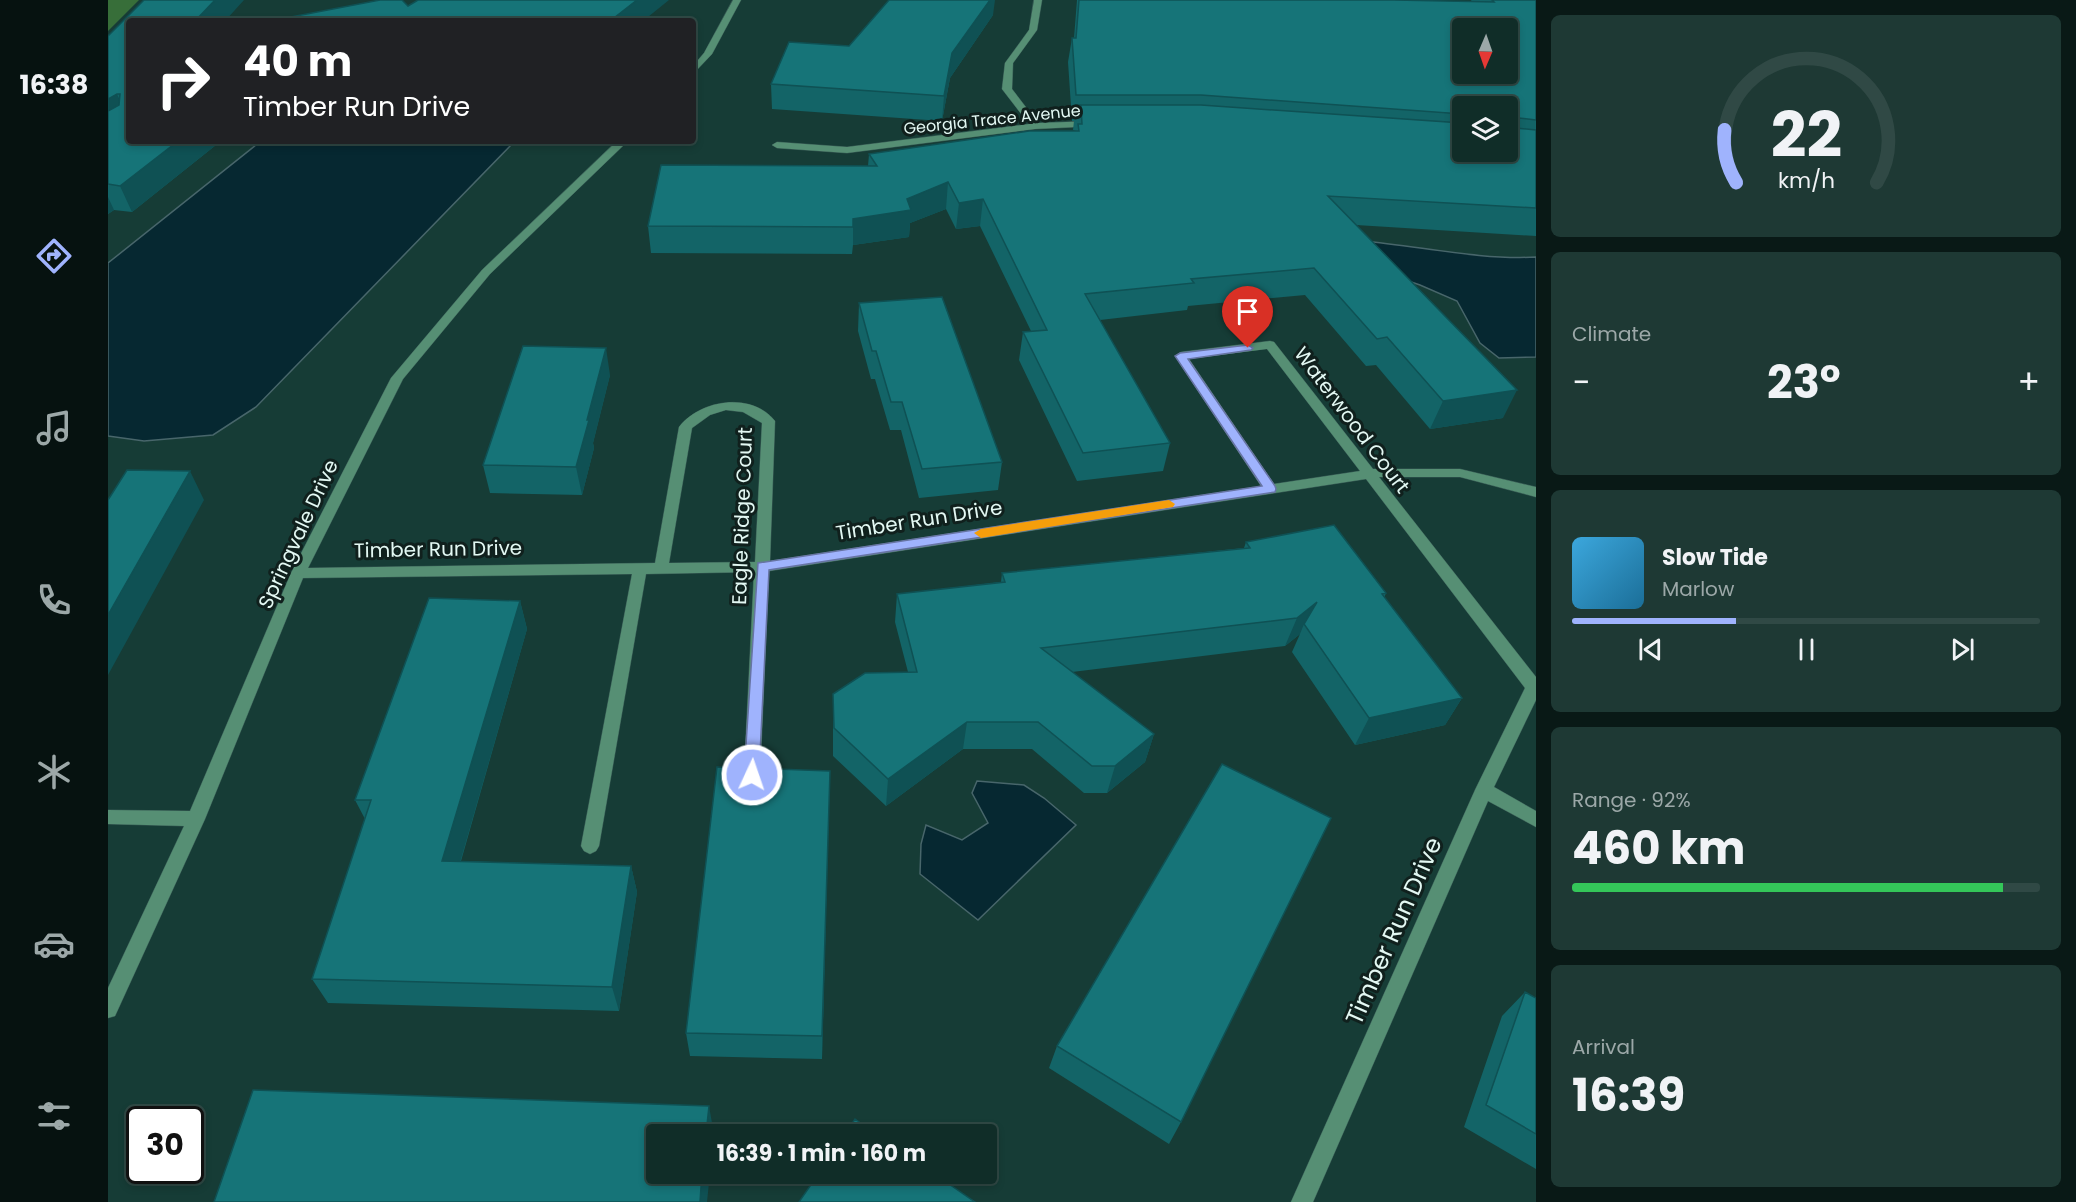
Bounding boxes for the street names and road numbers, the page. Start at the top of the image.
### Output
street label: Georgia Trace Avenue [902,99,1082,140]
street label: Waterwood Court [1288,341,1416,499]
street label: Eagle Ridge Court [725,427,759,605]
street label: Springvale Drive [251,455,345,613]
street label: Timber Run Drive [834,493,1004,547]
street label: Timber Run Drive [354,534,522,564]
street label: Timber Run Drive [1337,832,1450,1030]

